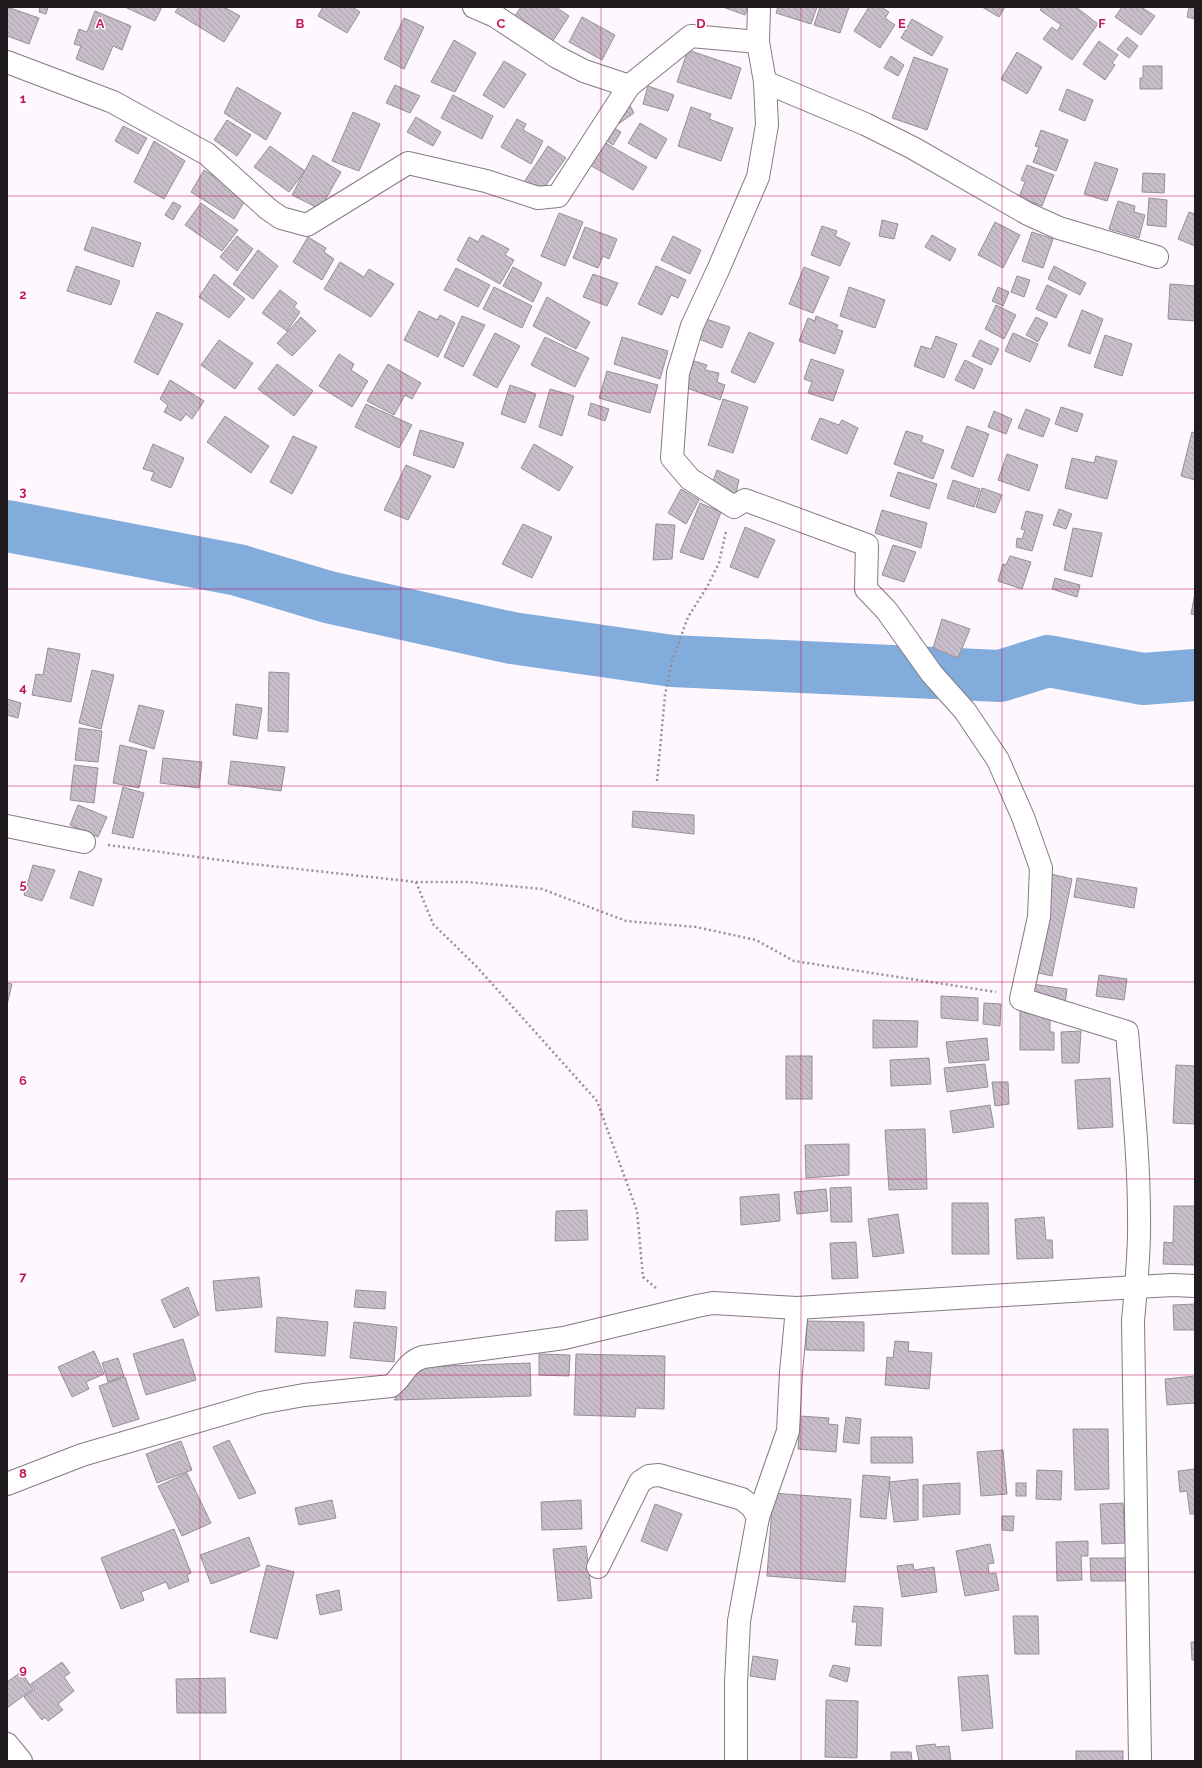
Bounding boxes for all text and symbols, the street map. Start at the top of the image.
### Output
text: A [96,16,105,31]
text: B [296,16,305,31]
text: C [497,16,506,31]
text: D [696,16,706,31]
text: E [898,16,906,31]
text: F [1098,16,1106,31]
text: 1 [20,91,27,106]
text: 2 [19,287,27,302]
text: 3 [19,484,27,499]
text: 4 [19,680,27,695]
text: 5 [19,877,27,892]
text: 6 [19,1073,27,1088]
text: 7 [19,1269,27,1284]
text: 8 [19,1466,27,1481]
text: 9 [19,1662,27,1677]

